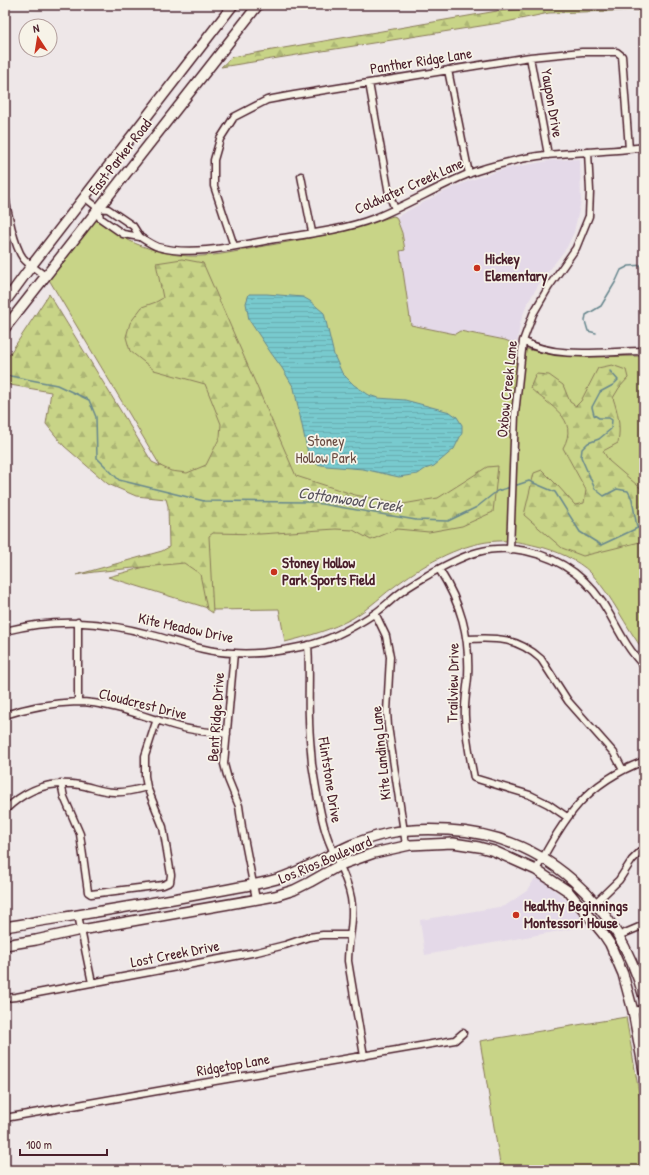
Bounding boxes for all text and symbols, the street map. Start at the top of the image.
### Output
north arrow [18,18,58,58]
text: N [32,21,40,36]
street label: Panther Ridge Lane [368,42,473,79]
street label: Yaupon Drive [536,67,569,139]
street label: East Parker Road [83,114,156,199]
street label: Coldwater Creek Lane [351,152,467,219]
place label: Hickey Elementary [485,248,548,287]
marker: Hickey Elementary [472,263,482,273]
street label: Oxbow Creek Lane [491,339,522,439]
park label: Stoney Hollow Park [295,430,357,468]
water label: Cottonwood Creek [297,481,405,517]
place label: Stoney Hollow Park Sports Field [282,552,375,591]
marker: Stoney Hollow Park Sports Field [269,567,279,577]
street label: Kite Meadow Drive [136,607,236,648]
street label: Trailview Drive [441,643,464,723]
street label: Bent Ridge Drive [202,672,229,762]
street label: Cloudcrest Drive [97,682,189,725]
street label: Kite Landing Lane [365,705,396,801]
street label: Flintstone Drive [313,735,348,824]
street label: Los Rios Boulevard [275,830,375,889]
place label: Healthy Beginnings Montessori House [524,895,628,933]
marker: Healthy Beginnings Montessori House [511,910,521,920]
street label: Lost Creek Drive [129,935,221,972]
street label: Ridgetop Lane [195,1048,271,1081]
scale bar [20,1131,107,1157]
text: 100 m [26,1136,52,1153]

